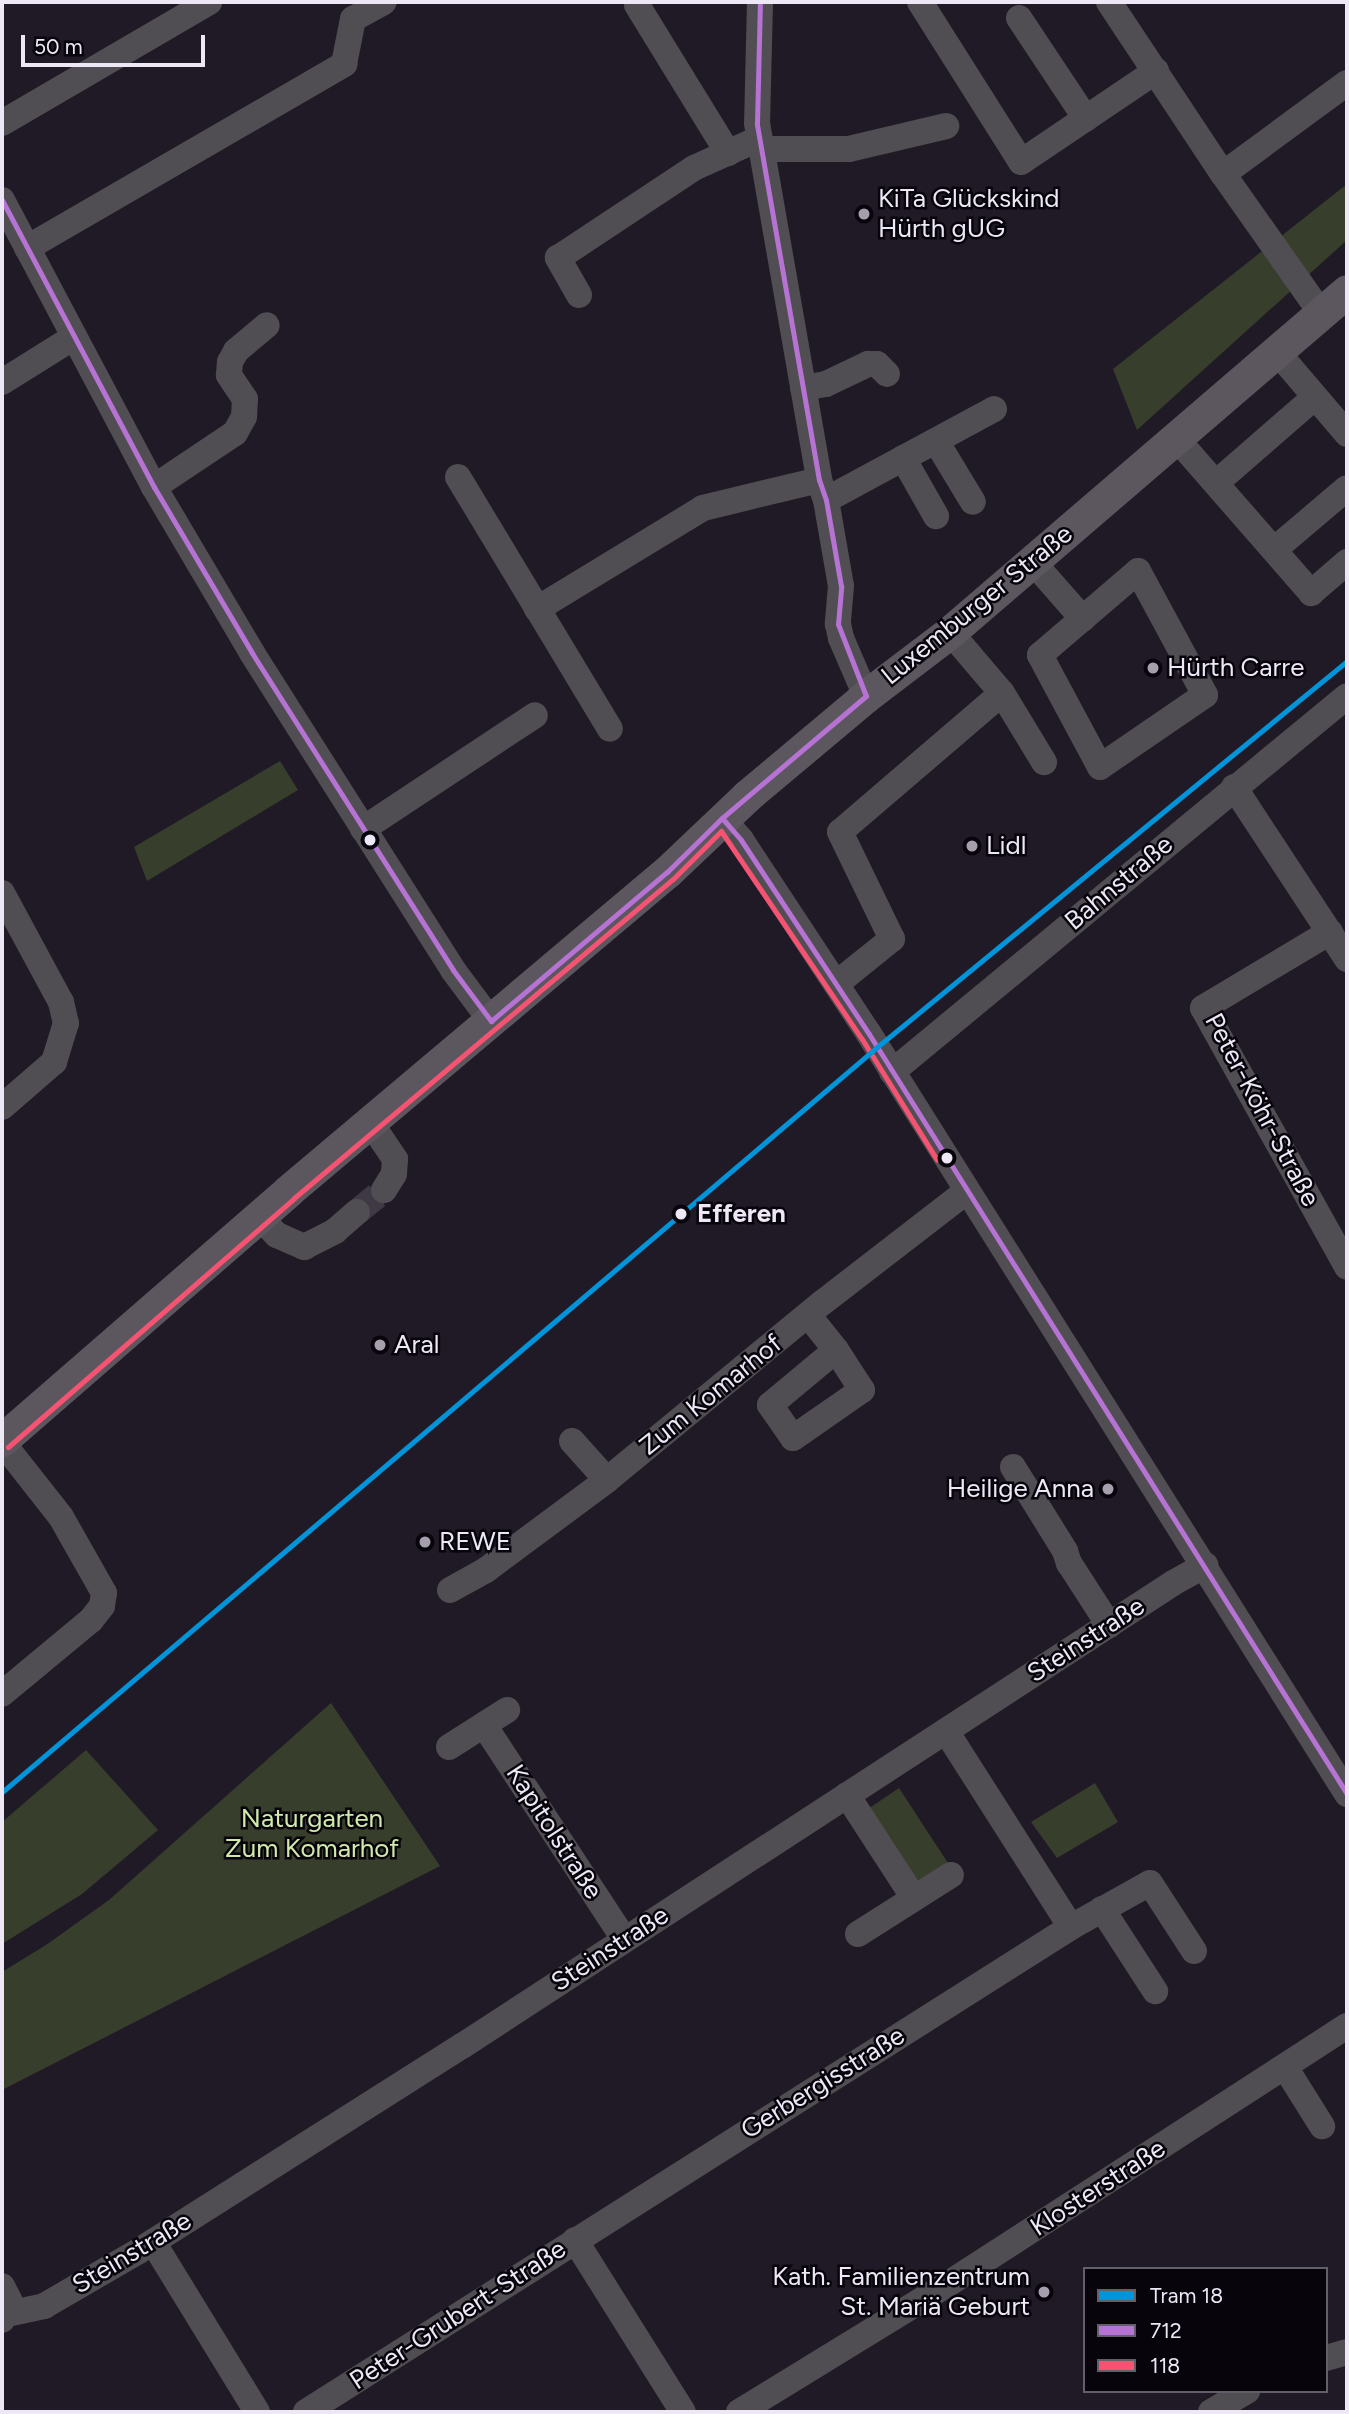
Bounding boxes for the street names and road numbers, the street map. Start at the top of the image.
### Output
street label: Luxemburger Straße [875,518,1079,692]
street label: Bahnstraße [1059,829,1179,937]
street label: Peter-Köhr-Straße [1198,1008,1326,1212]
street label: Zum Komarhof [634,1328,788,1462]
street label: Steinstraße [1022,1591,1150,1689]
street label: Kapitolstraße [499,1759,609,1905]
street label: Steinstraße [546,1900,674,1998]
street label: Gerbergisstraße [735,2020,911,2146]
street label: Klosterstraße [1025,2133,1171,2243]
street label: Steinstraße [67,2205,197,2301]
street label: Peter-Grubert-Straße [344,2234,572,2396]

